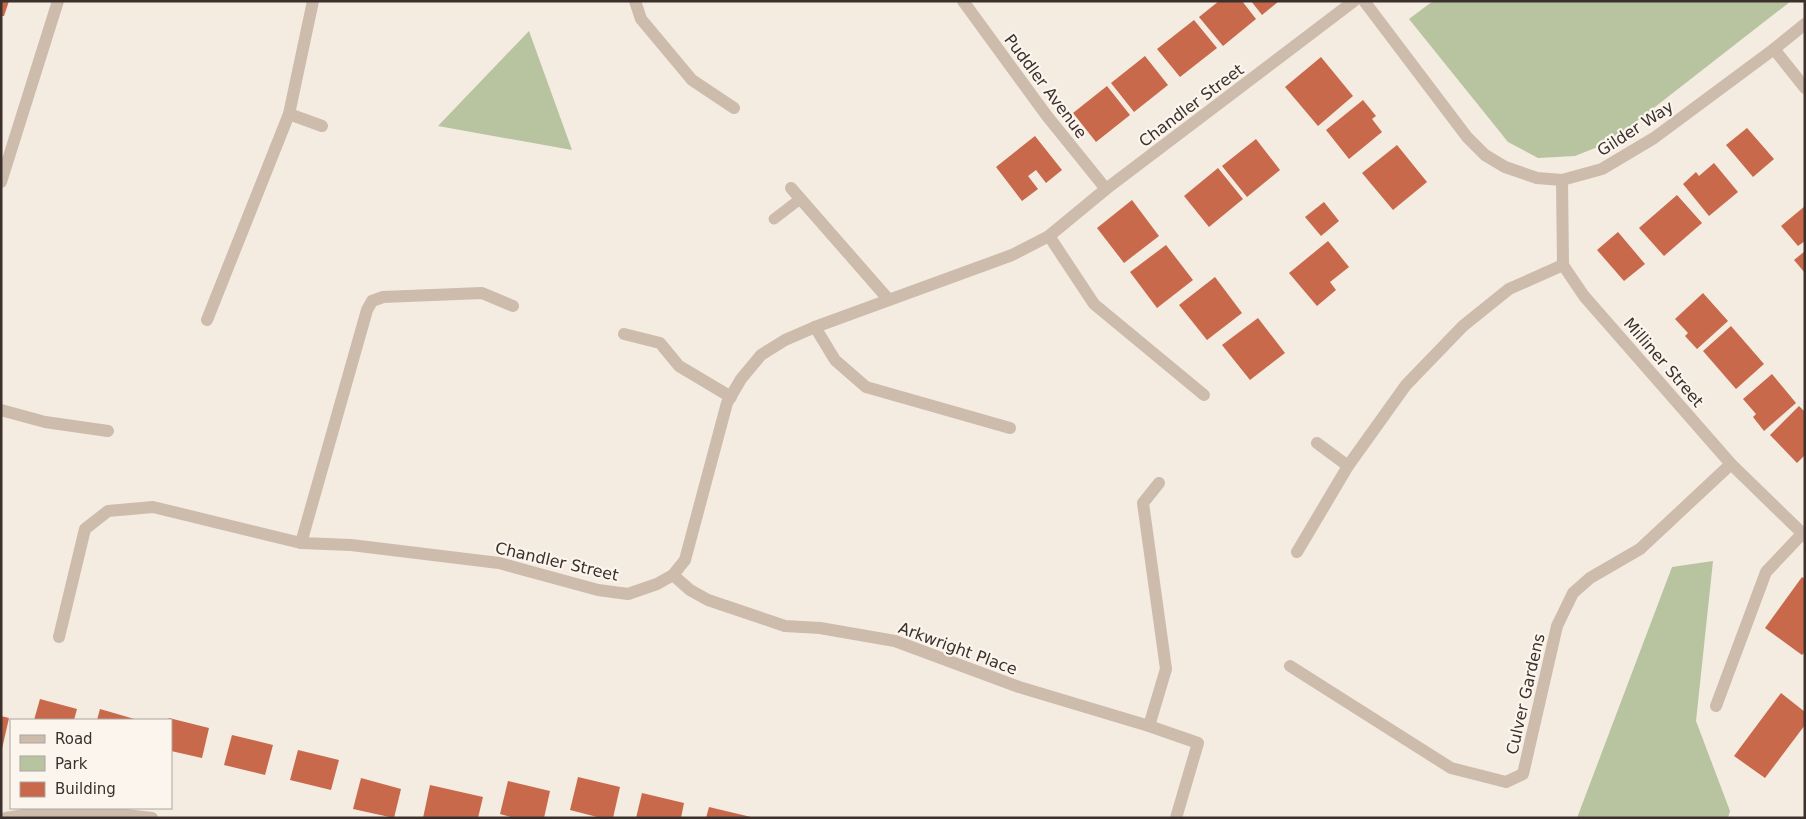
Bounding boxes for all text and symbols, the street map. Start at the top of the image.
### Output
street label: Puddler Avenue [1000,31,1091,142]
street label: Chandler Street [1135,60,1247,151]
street label: Gilder Way [1594,97,1677,160]
street label: Milliner Street [1620,314,1707,411]
street label: Chandler Street [493,538,620,585]
street label: Arkwright Place [896,618,1020,679]
street label: Culver Gardens [1502,632,1549,757]
legend [10,719,172,809]
text: Road [55,730,93,748]
text: Park [55,755,88,773]
text: Building [55,780,116,798]

